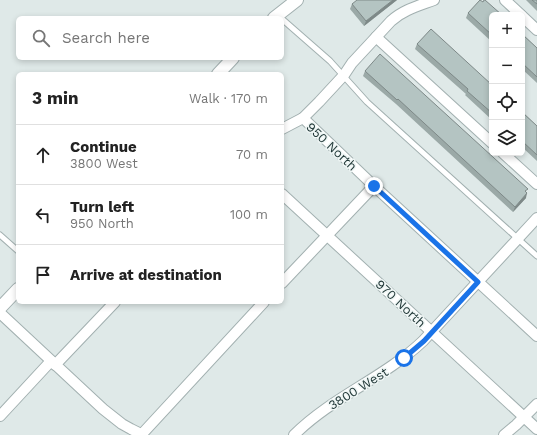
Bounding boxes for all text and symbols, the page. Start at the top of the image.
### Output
map controls [489,12,525,156]
button: + [489,12,525,48]
search box [16,16,284,60]
icon: search [30,27,52,49]
text: Search here [62,29,150,47]
button: − [489,48,525,84]
button: locate [489,84,525,120]
text: 3 min [32,88,78,108]
text: Walk · 170 m [189,91,268,106]
street label: 950 North [303,119,360,174]
button: layers [489,120,525,156]
text: Continue [70,138,137,156]
icon: ahead [32,144,54,166]
text: 70 m [236,147,268,162]
text: 3800 West [70,156,138,171]
route end [365,177,383,195]
text: Turn left [70,198,134,216]
icon: left [32,204,54,226]
text: 100 m [230,207,268,222]
text: 950 North [70,216,134,231]
icon: arrive [32,264,54,286]
text: Arrive at destination [70,266,222,284]
street label: 970 North [373,276,429,330]
route start [395,349,413,367]
street label: 3800 West [326,364,391,413]

